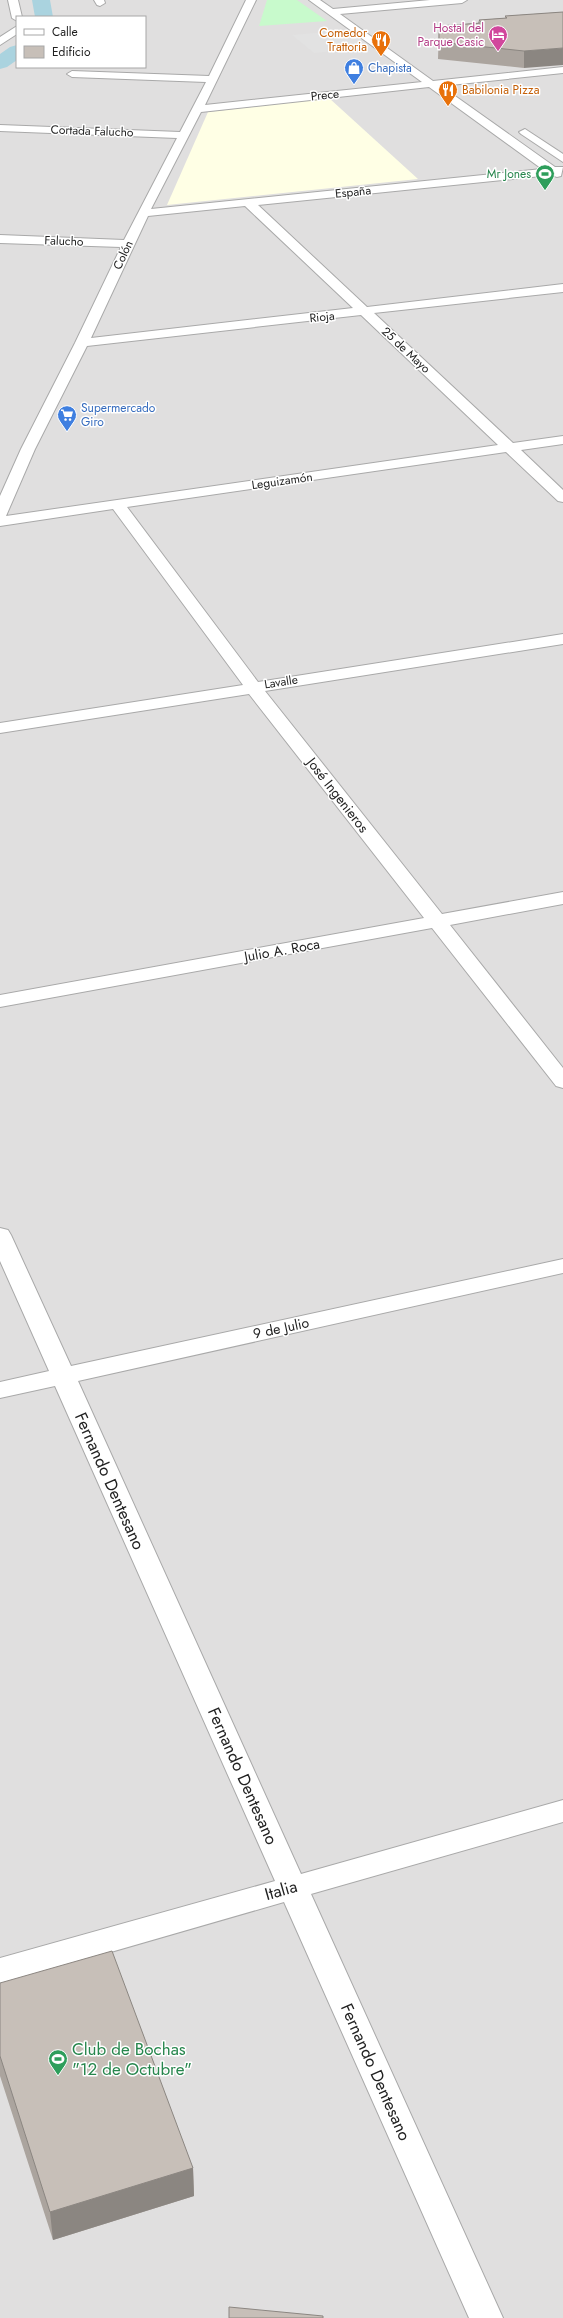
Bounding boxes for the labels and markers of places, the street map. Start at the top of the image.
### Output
place label: Hostal del Parque Casic [417,19,484,51]
place label: Comedor Trattoria [319,24,368,56]
hotel icon: Hostal del Parque Casic [487,24,509,52]
restaurant icon: Comedor Trattoria [370,29,392,57]
shop icon: Chapista [343,57,365,85]
place label: Chapista [368,59,412,77]
restaurant icon: Babilonia Pizza [437,79,459,107]
place label: Babilonia Pizza [462,81,540,99]
sports icon: Mr Jones [534,163,556,191]
place label: Mr Jones [487,165,531,183]
place label: Supermercado Giro [81,399,156,431]
supermarket icon: Supermercado Giro [56,404,78,432]
place label: Club de Bochas "12 de Octubre" [72,2037,192,2081]
sports icon: Club de Bochas "12 de Octubre" [47,2048,69,2076]

